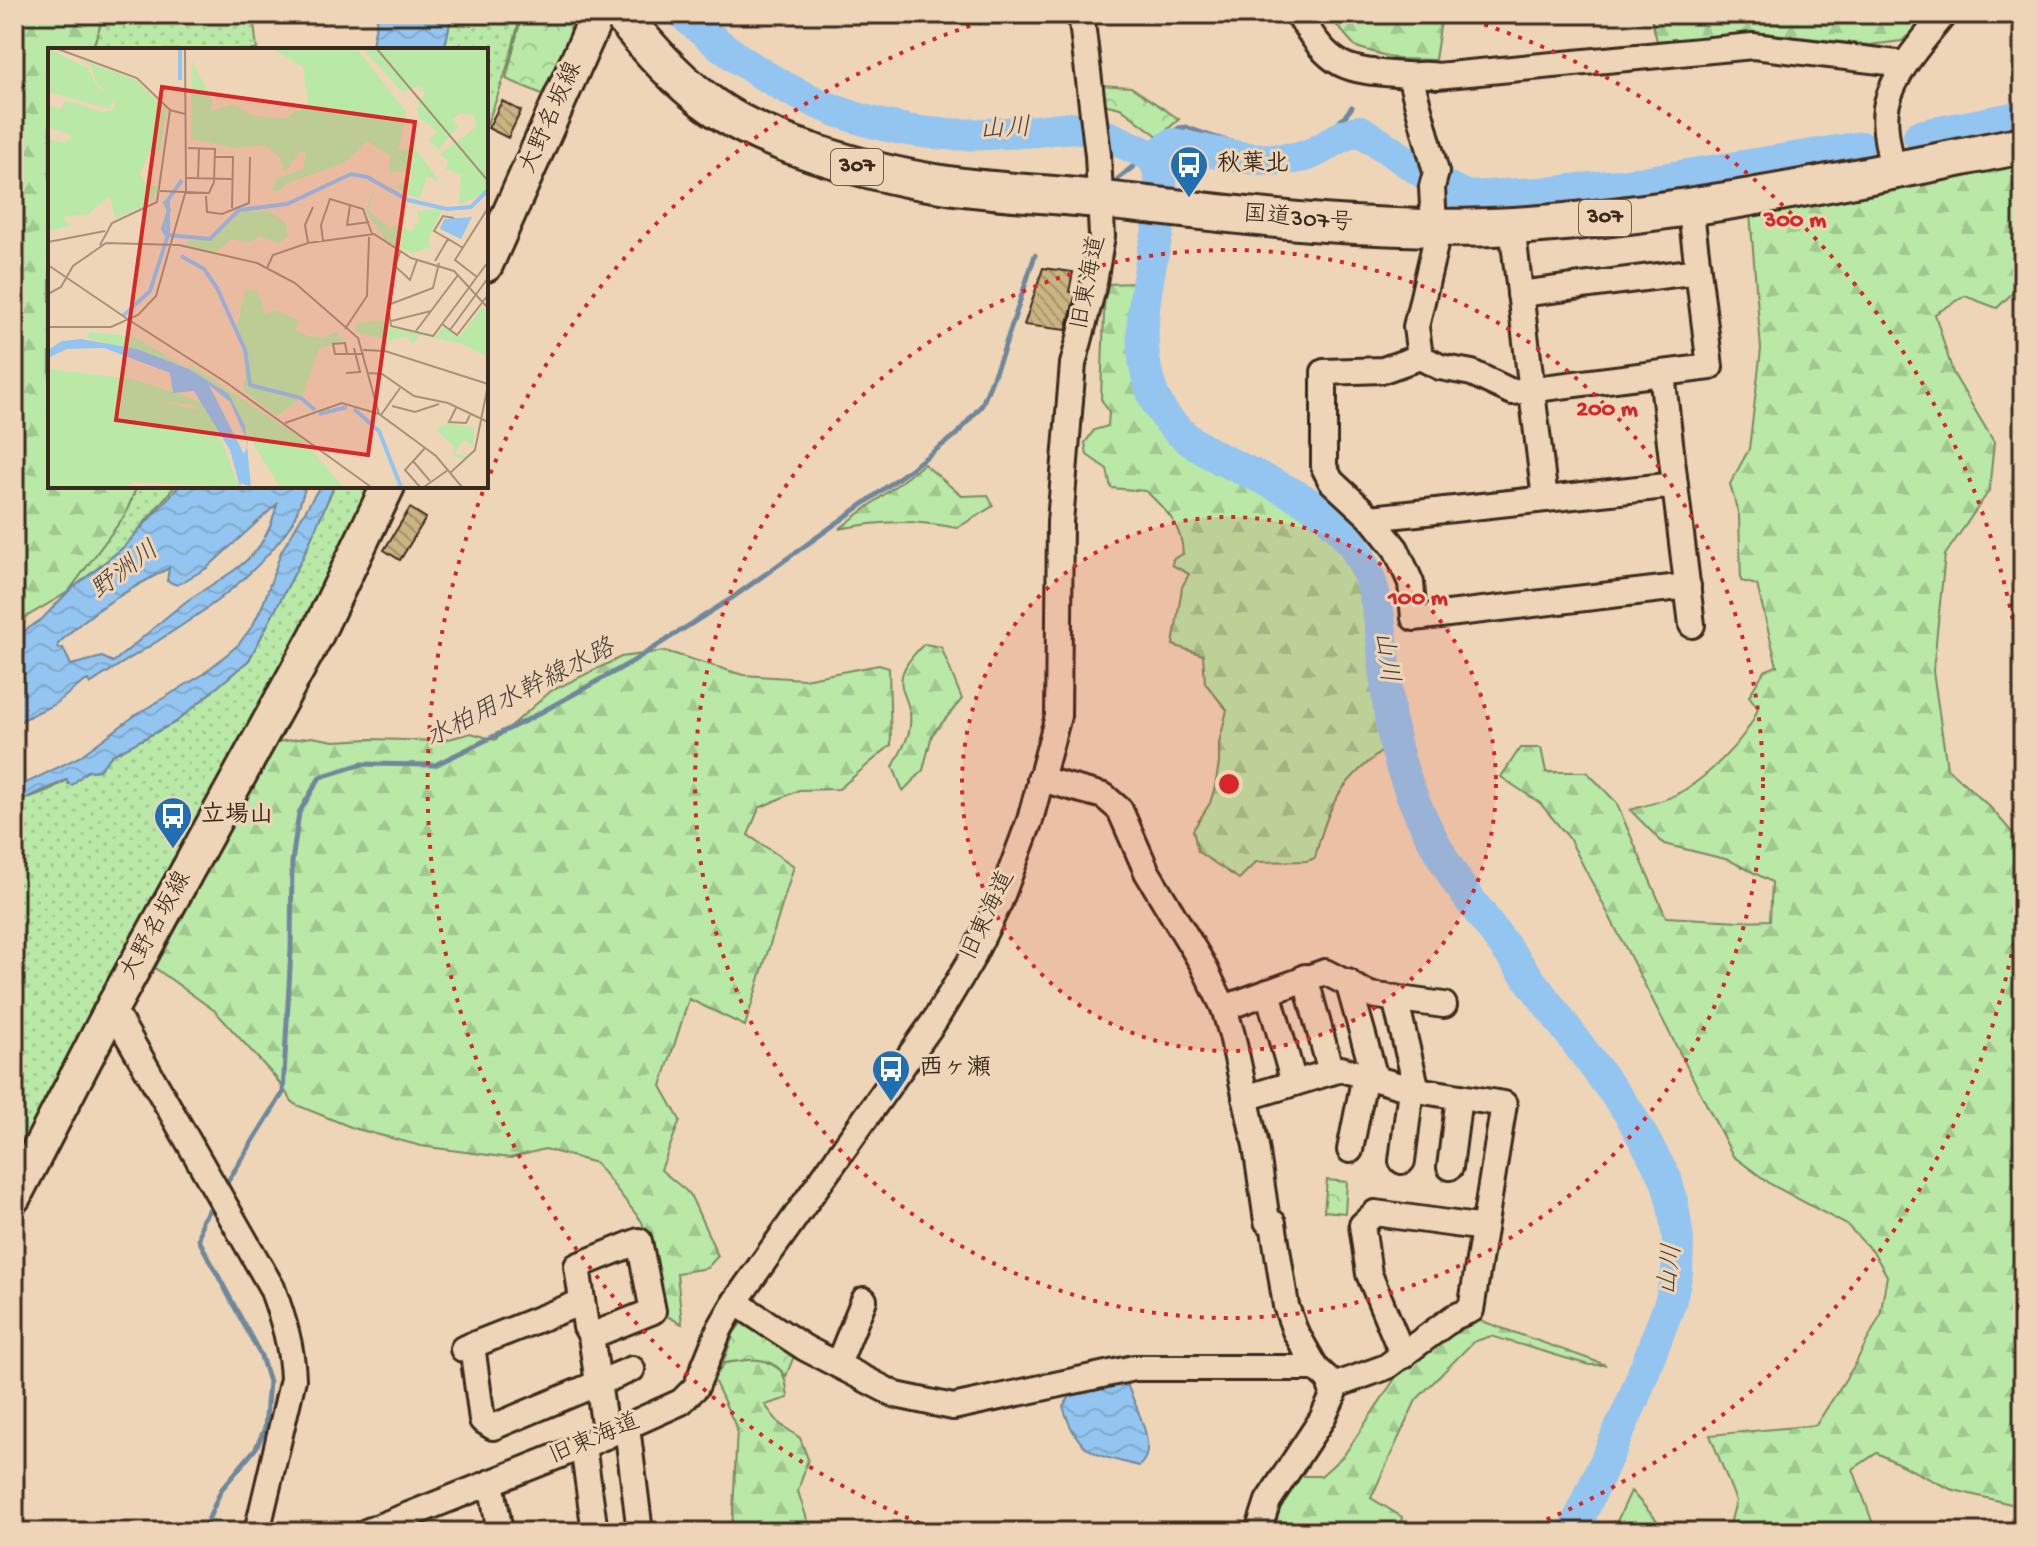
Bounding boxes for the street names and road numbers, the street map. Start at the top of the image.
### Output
street label: 大野名坂線 [513,57,590,179]
road number: 307 [831,149,883,185]
street label: 国道307号 [1242,200,1354,239]
road number: 307 [1579,200,1631,236]
street label: 旧東海道 [1066,233,1113,333]
street label: 大野名坂線 [114,866,199,986]
street label: 旧東海道 [955,866,1022,966]
street label: 旧東海道 [545,1407,645,1472]

